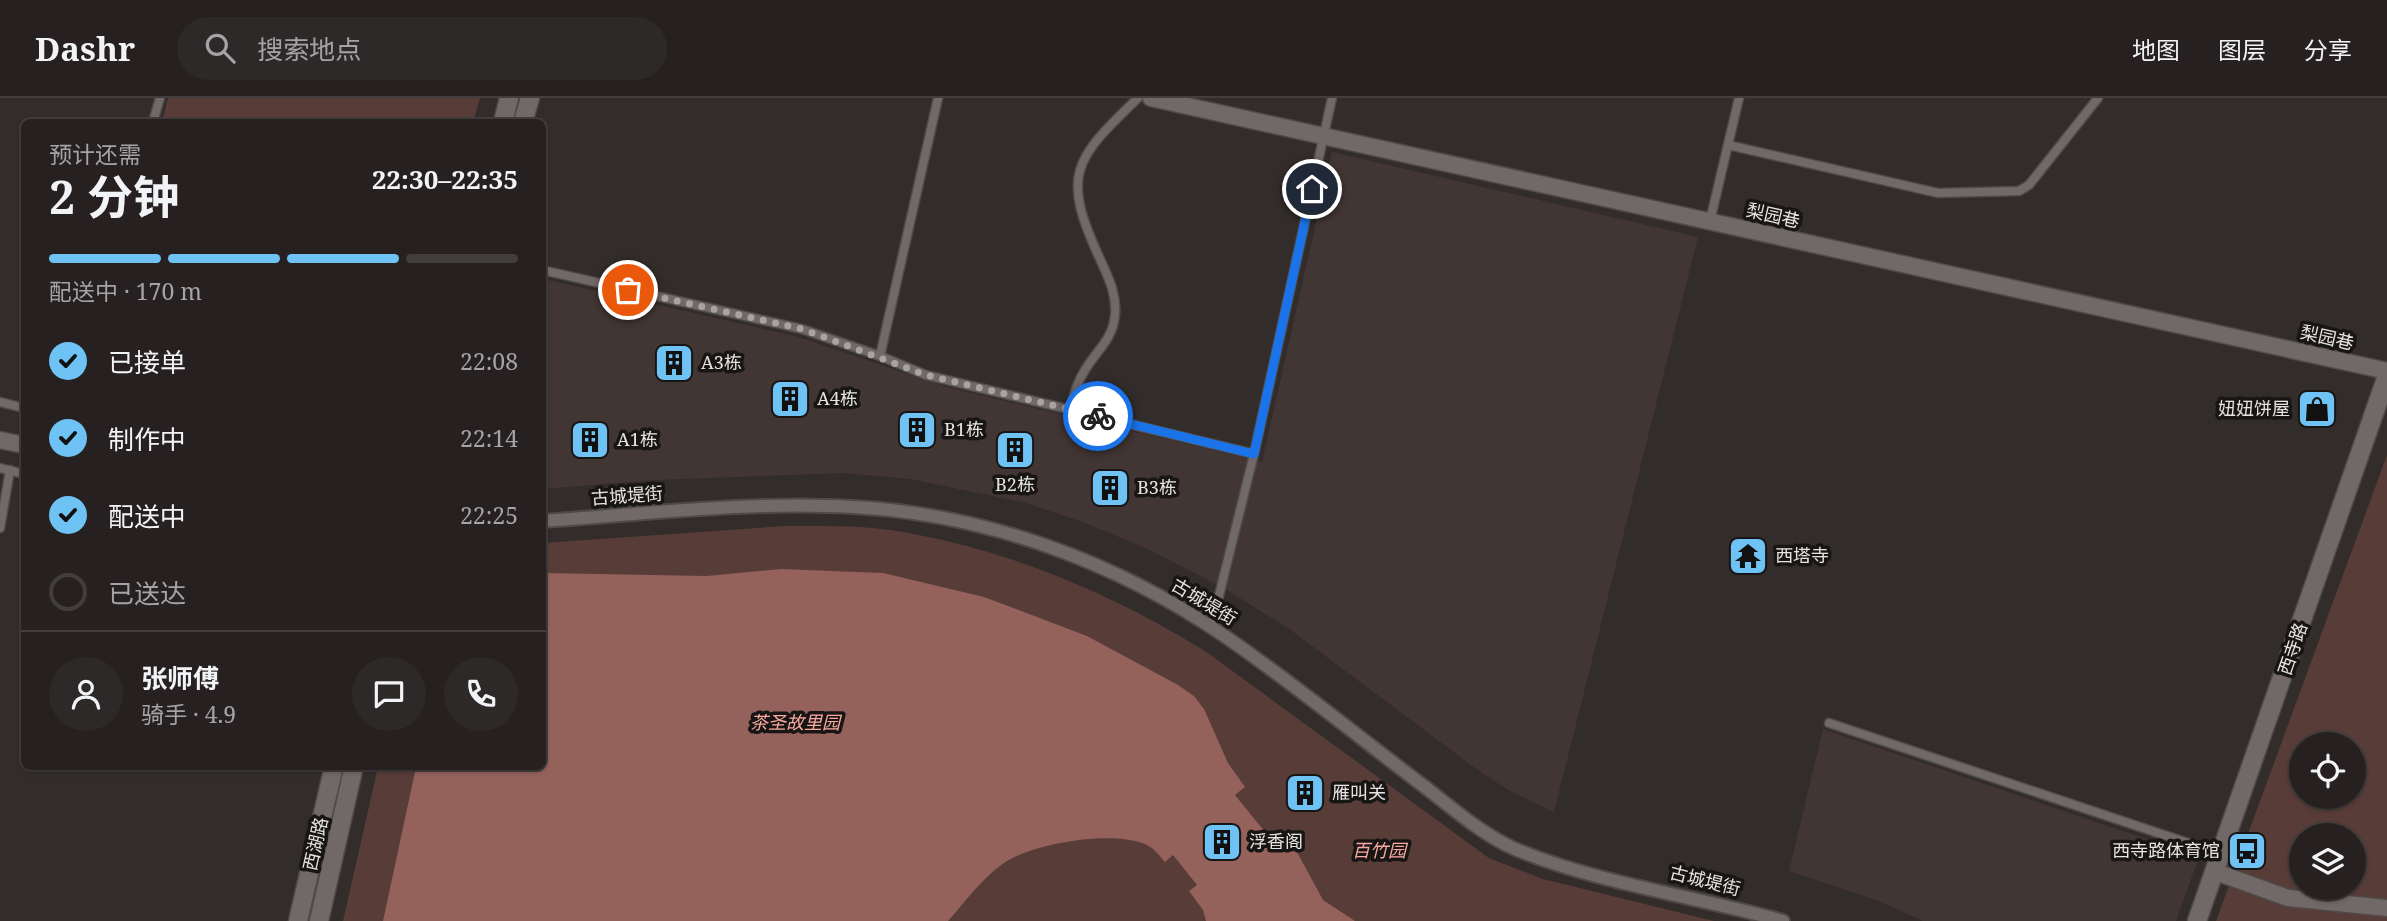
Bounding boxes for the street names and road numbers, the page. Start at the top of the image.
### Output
street label: 梨园巷 [1744,197,1802,233]
street label: 梨园巷 [2298,319,2356,355]
street label: 古城堤街 [590,481,664,509]
street label: 古城堤街 [1167,572,1242,630]
street label: 西寺路 [2272,619,2312,678]
street label: 西湖路 [297,815,333,873]
street label: 古城堤街 [1667,860,1743,900]

